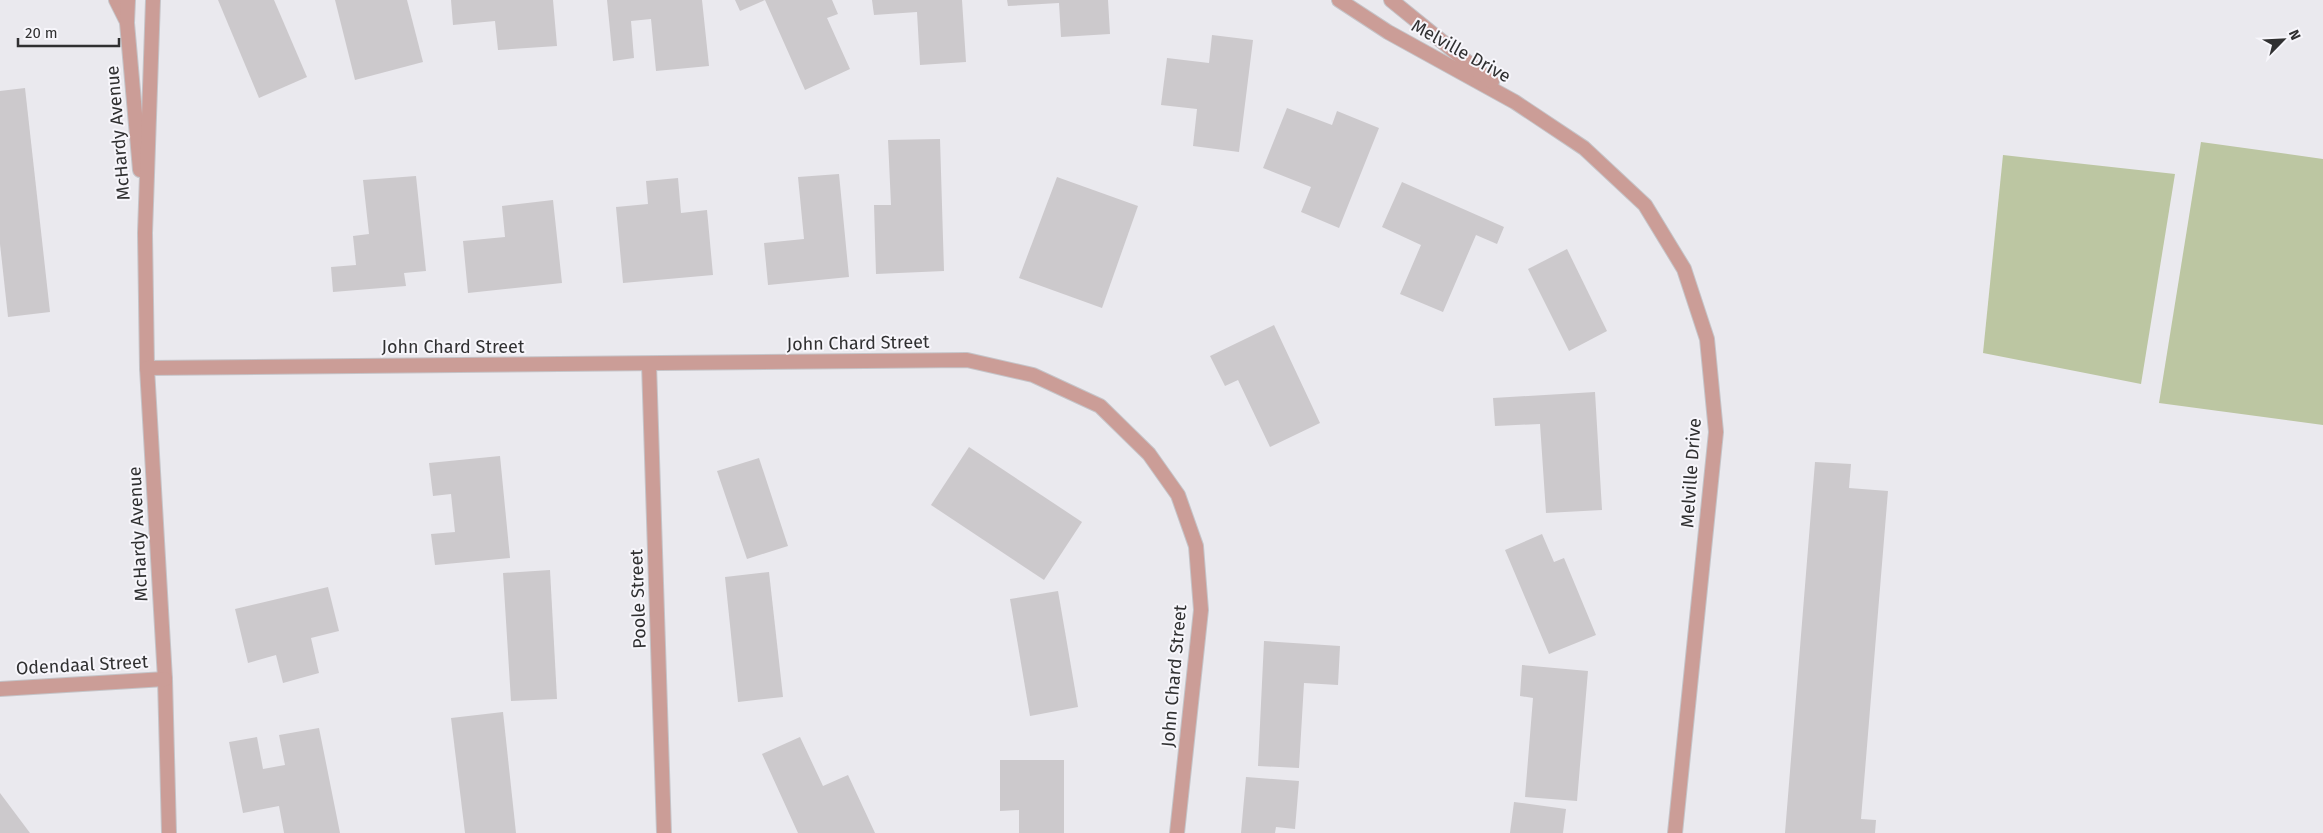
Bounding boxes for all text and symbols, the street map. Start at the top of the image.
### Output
scale bar [18,15,119,47]
street label: Melville Drive [1408,15,1514,87]
north arrow [2258,15,2308,65]
text: 20 m [25,24,58,42]
text: N [2285,27,2304,43]
street label: McHardy Avenue [101,65,135,201]
street label: John Chard Street [786,331,930,355]
street label: John Chard Street [382,336,525,358]
street label: Melville Drive [1676,417,1706,529]
street label: McHardy Avenue [123,466,153,602]
street label: Poole Street [625,548,651,649]
street label: John Chard Street [1157,603,1191,748]
street label: Odendaal Street [15,651,149,679]

